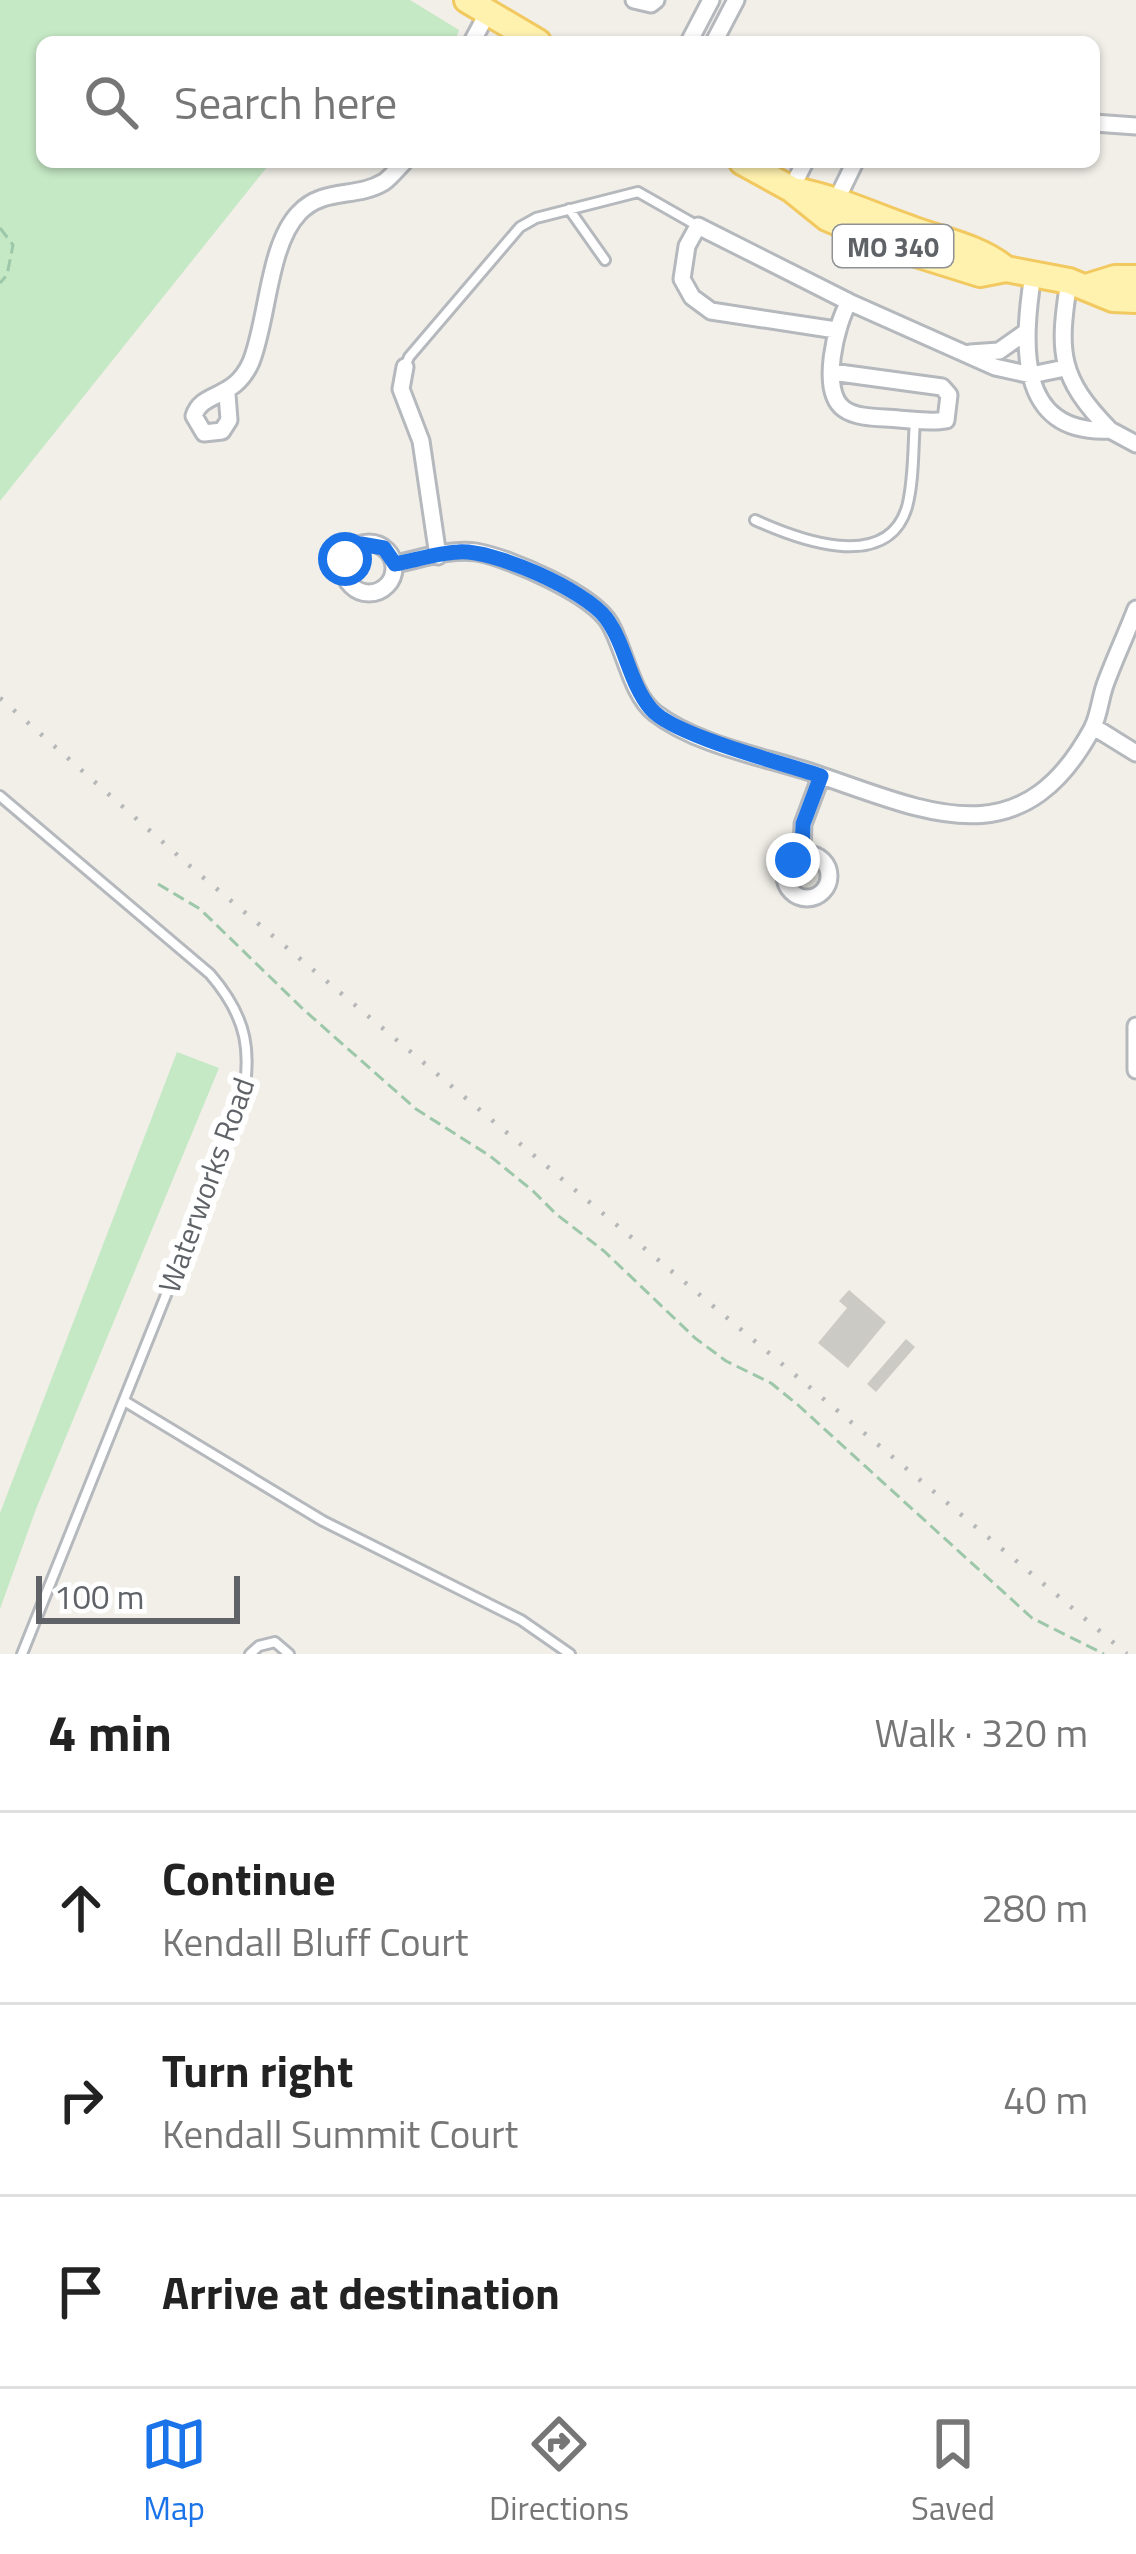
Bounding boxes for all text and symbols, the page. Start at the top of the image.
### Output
search box [36,36,1100,168]
text: Search here [174,68,397,136]
icon: search [78,69,144,135]
road number: MO 340 [833,225,953,267]
route start [318,532,372,586]
route end [766,833,820,887]
street label: Waterworks Road [146,1071,266,1299]
scale bar [36,1570,240,1623]
text: 100 m [54,1572,144,1622]
text: 4 min [48,1693,172,1771]
text: Walk · 320 m [874,1703,1088,1762]
text: Continue [162,1844,336,1912]
icon: ahead [48,1875,114,1941]
text: 280 m [981,1878,1088,1937]
text: Kendall Bluff Court [162,1912,468,1971]
text: Turn right [162,2036,353,2104]
icon: right [48,2067,114,2133]
text: 40 m [1003,2070,1088,2129]
text: Kendall Summit Court [162,2104,518,2163]
text: Arrive at destination [162,2258,560,2326]
icon: arrive [48,2259,114,2325]
tab: Map [141,2411,207,2533]
tab: Directions [489,2411,629,2533]
tab: Saved [911,2411,995,2533]

